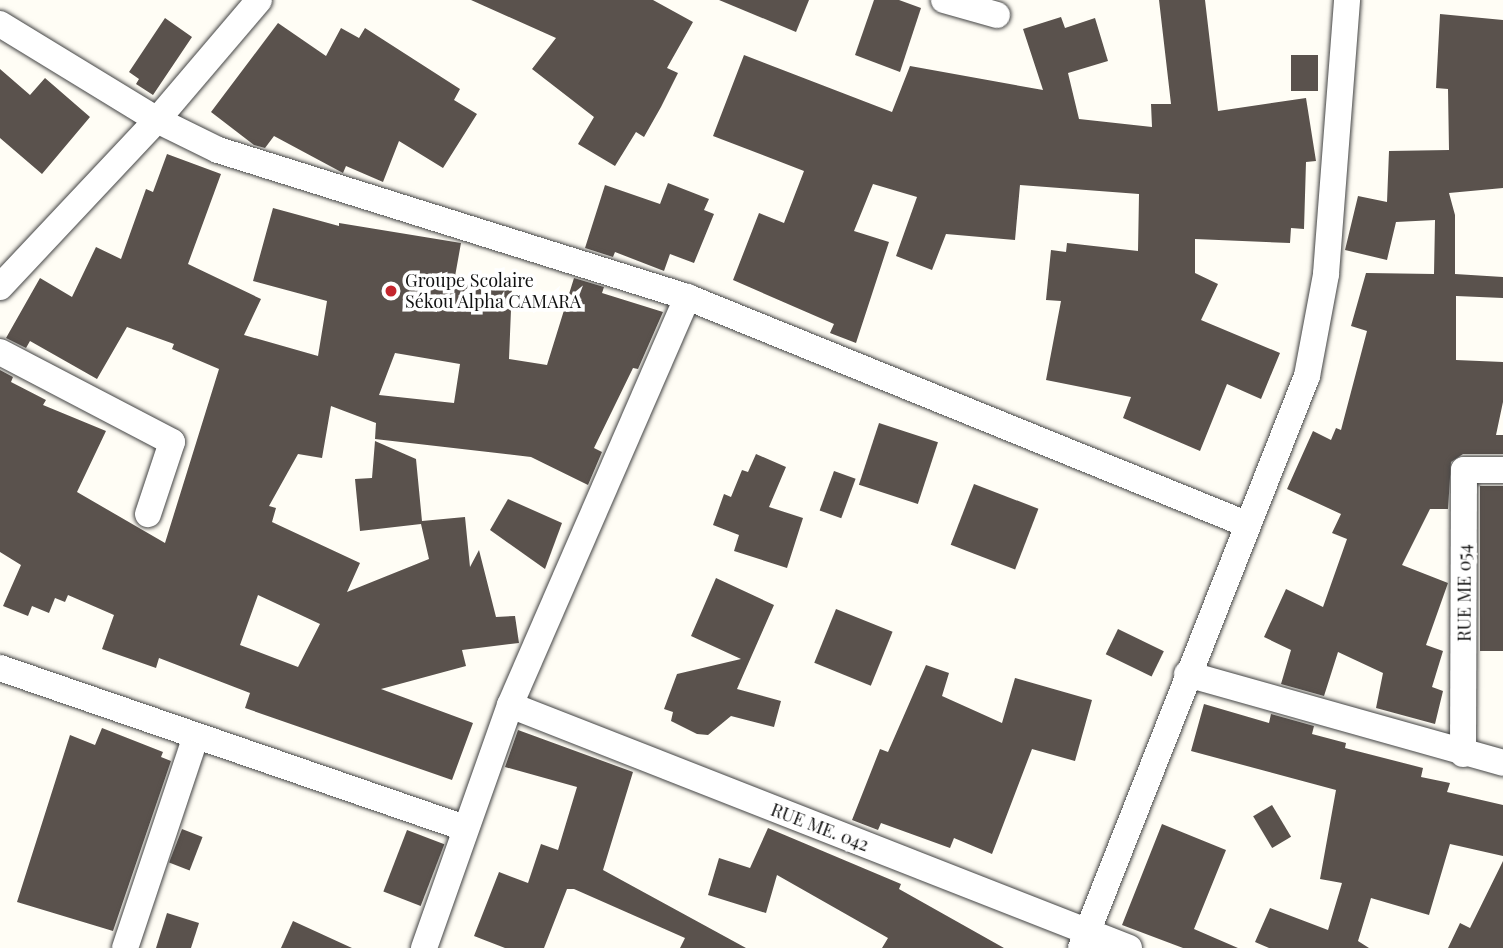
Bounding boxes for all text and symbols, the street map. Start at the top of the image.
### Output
place label: Groupe Scolaire Sékou Alpha CAMARA [405,270,582,312]
marker: Groupe Scolaire Sékou Alpha CAMARA [383,283,399,299]
street label: RUE ME 054 [1453,544,1475,642]
street label: RUE ME. 042 [768,798,872,856]

